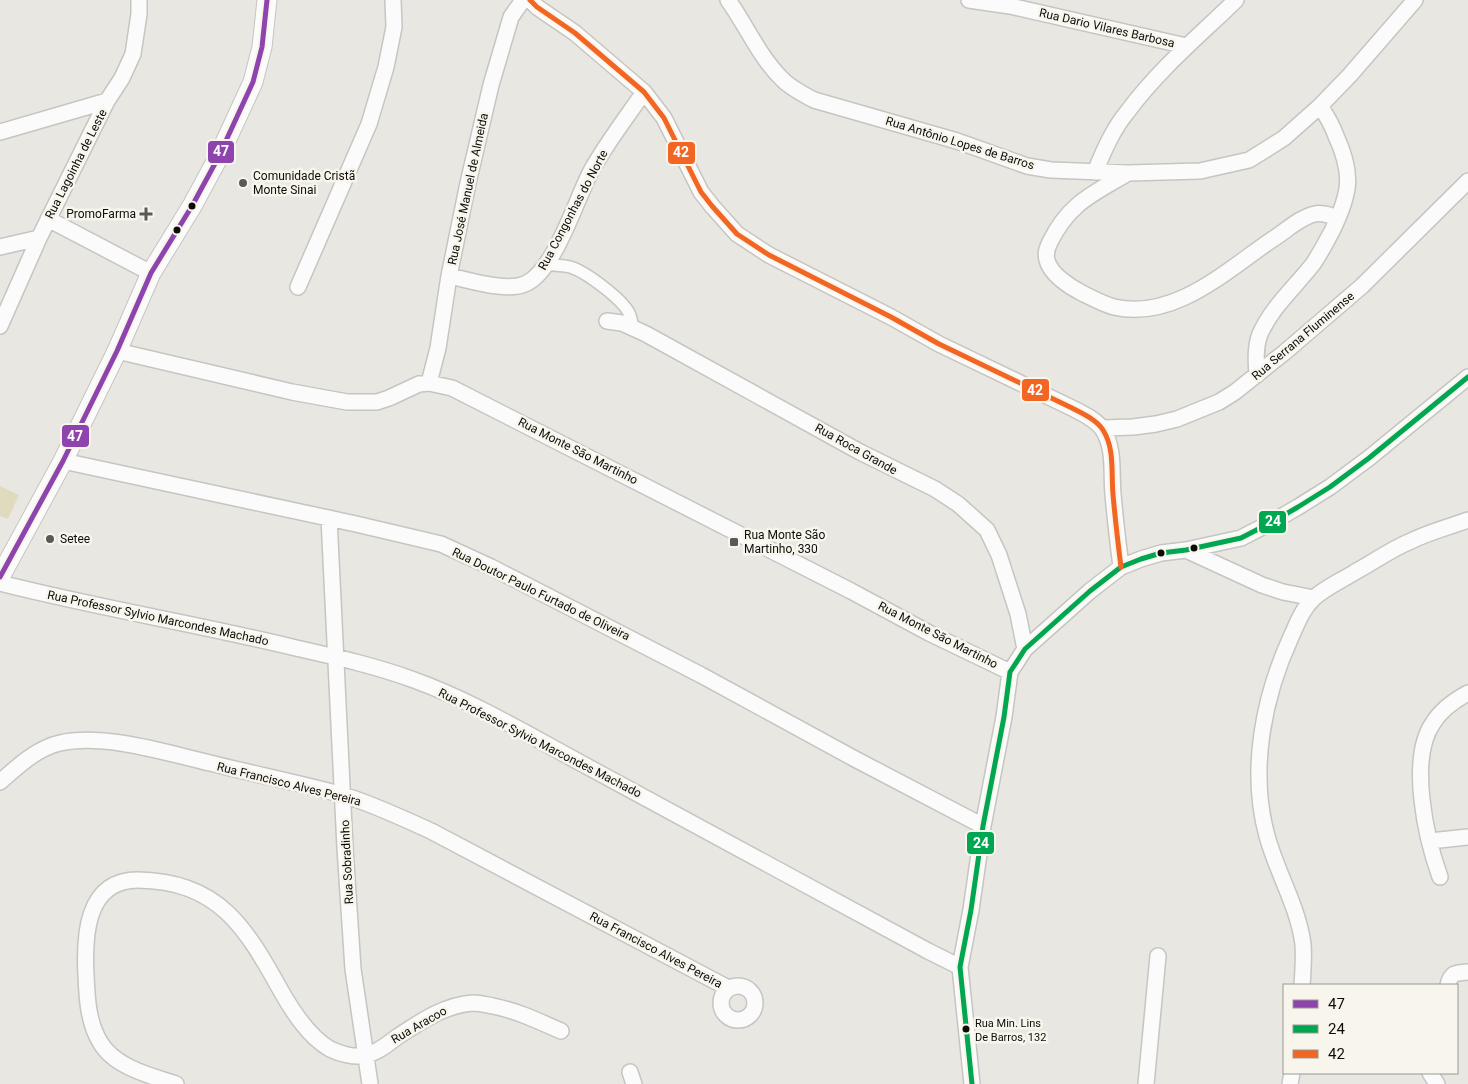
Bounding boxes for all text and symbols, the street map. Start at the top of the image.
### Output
street label: Rua Dario Vilares Barbosa [1038,6,1176,50]
street label: Rua Lagoinha de Leste [42,107,110,221]
street label: Rua José Manuel de Almeida [445,112,491,266]
street label: Rua Antônio Lopes de Barros [884,114,1036,172]
line badge: 47 [207,140,235,164]
line badge: 42 [667,141,696,165]
text: 47 [213,143,229,159]
text: 42 [673,144,689,160]
street label: Rua Congonhas do Norte [535,148,611,272]
place label: Comunidade Cristã Monte Sinai [253,169,355,197]
marker: Comunidade Cristã Monte Sinai [237,177,249,189]
unlabelled marker [187,201,197,211]
place label: PromoFarma [66,207,136,221]
marker: PromoFarma [140,208,152,220]
unlabelled marker [172,225,182,235]
street label: Rua Serrana Fluminense [1249,289,1357,383]
line badge: 42 [1021,378,1050,402]
text: 42 [1027,382,1043,398]
street label: Rua Monte São Martinho [516,415,640,487]
street label: Rua Roca Grande [812,421,900,477]
line badge: 47 [61,424,90,448]
text: 47 [67,428,83,444]
line badge: 24 [1258,510,1287,534]
text: 24 [1265,513,1281,529]
place label: Rua Monte São Martinho, 330 [744,528,825,556]
place label: Setee [60,532,90,546]
marker: Setee [44,533,56,545]
marker: Rua Monte São Martinho, 330 [728,536,740,548]
unlabelled marker [1189,543,1199,553]
street label: Rua Doutor Paulo Furtado de Oliveira [450,545,632,643]
unlabelled marker [1156,548,1166,558]
street label: Rua Professor Sylvio Marcondes Machado [46,588,270,648]
street label: Rua Monte São Martinho [876,599,1000,671]
street label: Rua Professor Sylvio Marcondes Machado [436,685,644,801]
street label: Rua Francisco Alves Pereira [216,759,362,809]
street label: Rua Sobradinho [338,819,356,904]
line badge: 24 [966,831,995,855]
text: 24 [973,835,989,851]
street label: Rua Francisco Alves Pereira [587,909,725,991]
legend [1283,984,1458,1074]
text: 47 [1328,995,1345,1013]
street label: Rua Aracoo [389,1003,449,1046]
place label: Rua Min. Lins De Barros, 132 [975,1017,1046,1044]
text: 24 [1328,1020,1345,1038]
marker: Rua Min. Lins De Barros, 132 [961,1024,971,1034]
text: 42 [1328,1045,1345,1063]

